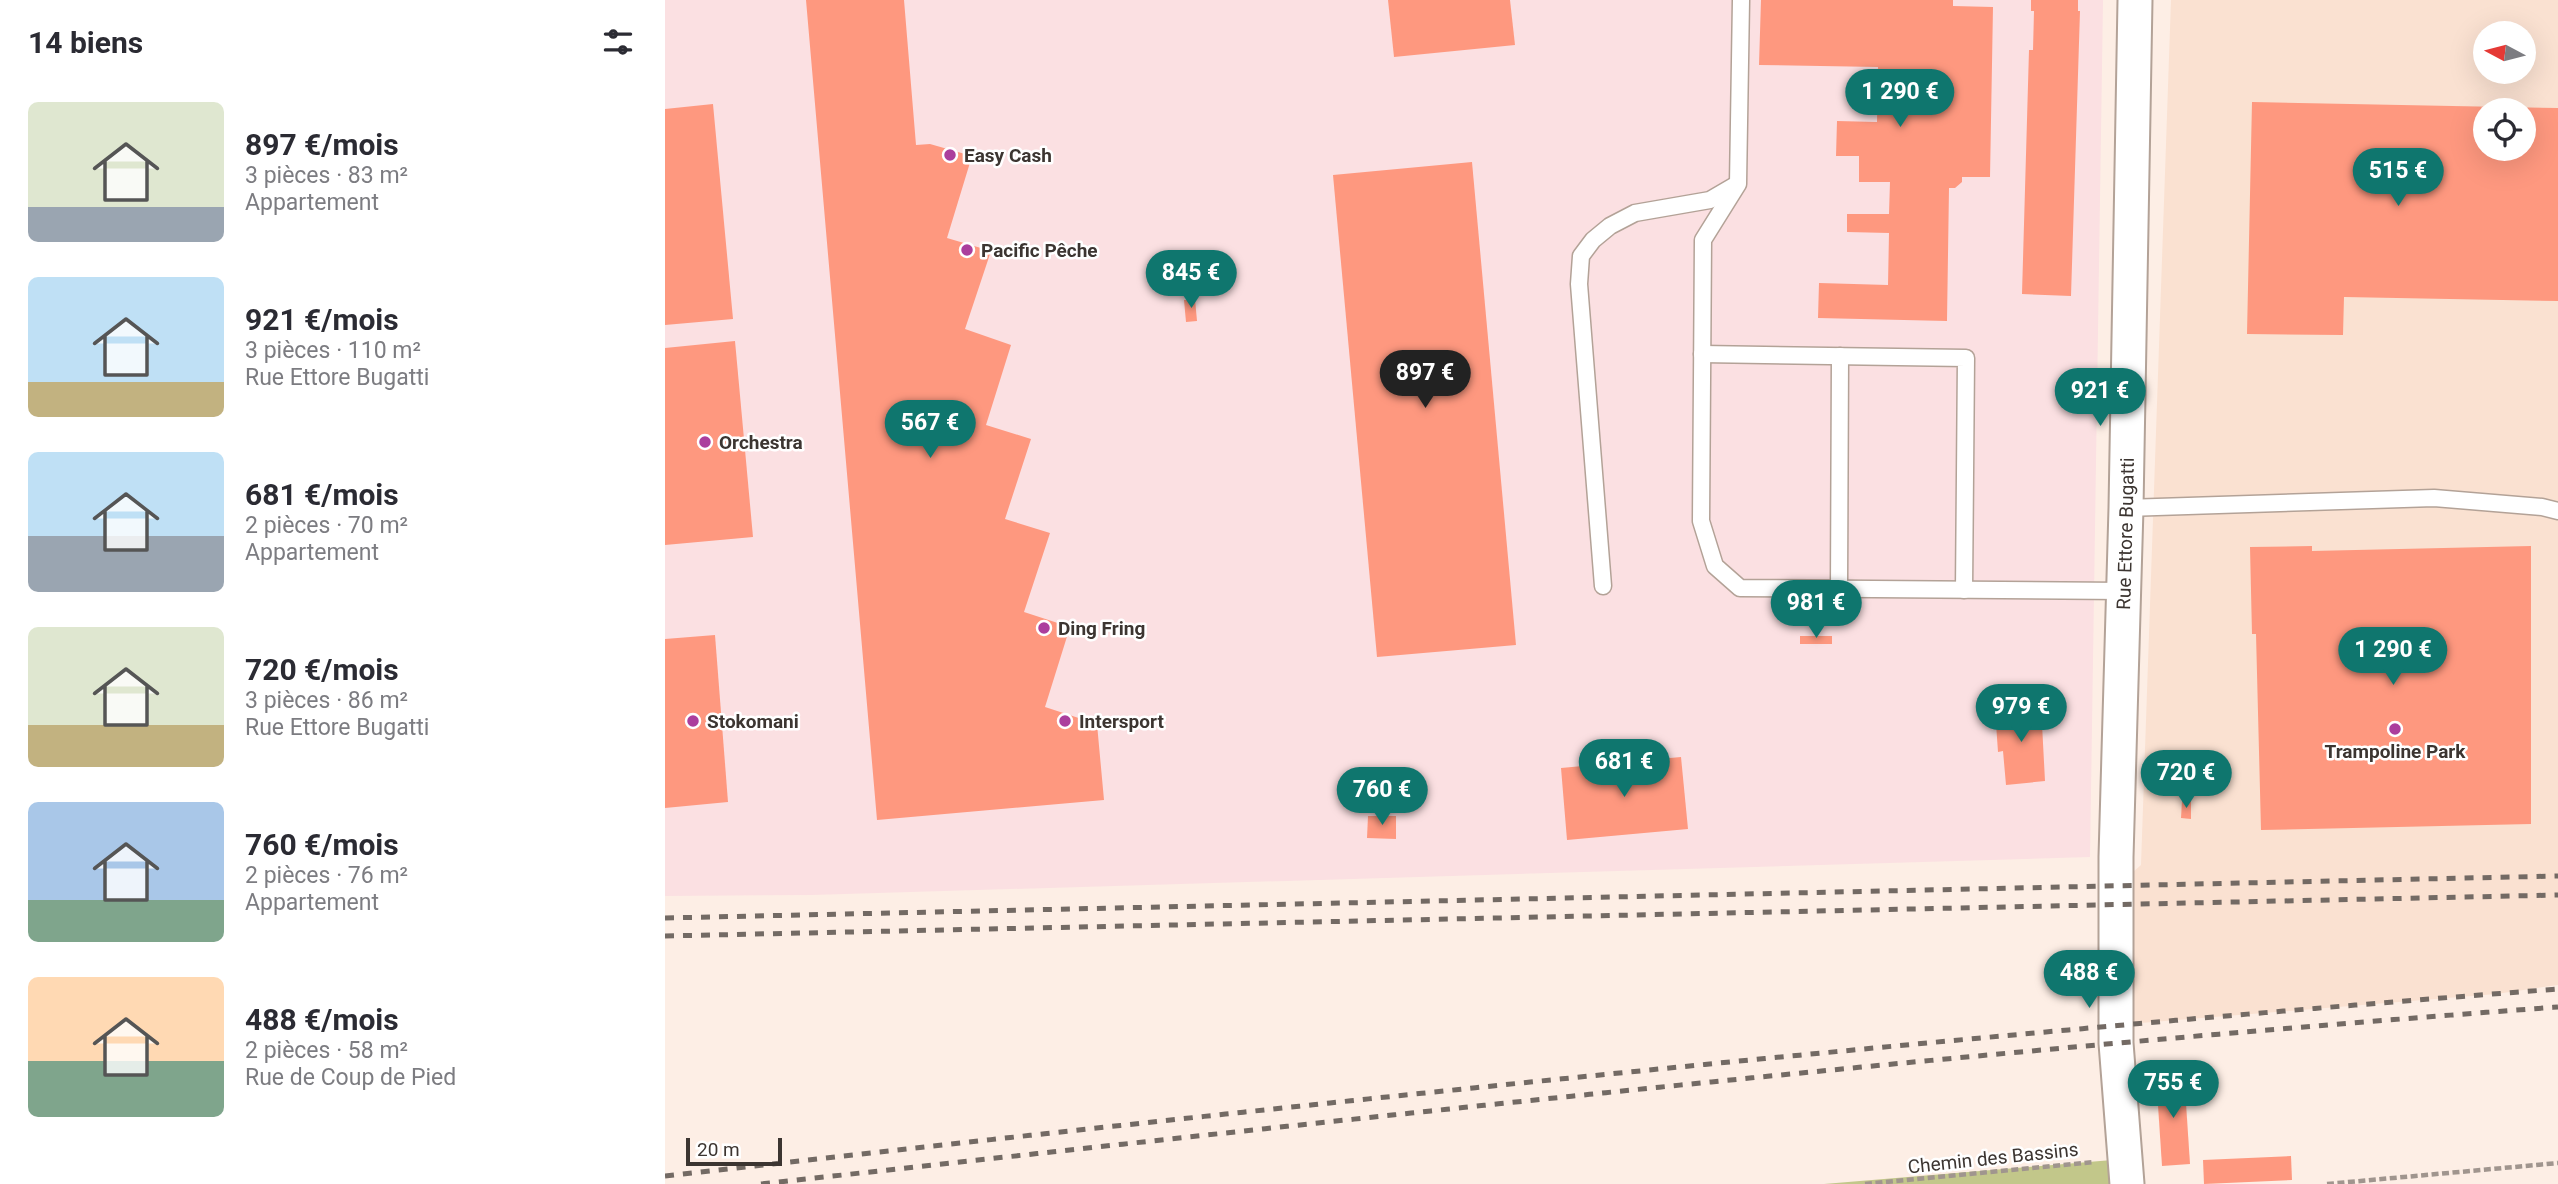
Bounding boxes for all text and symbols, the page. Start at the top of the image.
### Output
north arrow [2473,21,2536,84]
map controls [2473,21,2536,161]
icon: filters [599,23,637,61]
text: 14 biens [28,25,143,60]
pin: 1 290 € [1835,69,1965,129]
text: 1 290 € [1861,78,1939,105]
button: locate [2473,98,2536,161]
text: 897 €/mois [245,127,399,162]
icon: home [84,130,168,214]
place label: Easy Cash [964,144,1052,167]
marker: Easy Cash [942,147,958,163]
pin: 515 € [2349,148,2447,208]
text: 515 € [2369,157,2427,184]
text: 3 pièces · 83 m² [245,162,408,189]
text: Appartement [245,189,379,216]
place label: Pacific Pêche [981,239,1098,262]
marker: Pacific Pêche [959,242,975,258]
pin: 845 € [1142,250,1240,310]
text: 845 € [1162,259,1220,286]
text: 921 €/mois [245,302,399,337]
icon: home [84,305,168,389]
text: 3 pièces · 110 m² [245,337,421,364]
pin: 897 € [1376,350,1474,410]
text: 897 € [1396,359,1454,386]
text: Rue Ettore Bugatti [245,364,429,391]
pin: 921 € [2051,368,2149,428]
text: 921 € [2071,377,2129,404]
pin: 567 € [881,400,979,460]
text: 567 € [901,409,959,436]
place label: Orchestra [719,431,803,454]
marker: Orchestra [697,434,713,450]
street label: Rue Ettore Bugatti [2112,457,2138,610]
text: 681 €/mois [245,477,399,512]
icon: home [84,480,168,564]
text: 2 pièces · 70 m² [245,512,408,539]
text: Appartement [245,539,379,566]
pin: 981 € [1767,580,1865,640]
text: 981 € [1787,589,1845,616]
place label: Ding Fring [1058,617,1145,640]
marker: Ding Fring [1036,620,1052,636]
pin: 1 290 € [2328,628,2458,687]
text: 1 290 € [2354,636,2432,663]
text: 720 €/mois [245,652,399,687]
icon: home [84,655,168,739]
pin: 979 € [1972,684,2070,744]
text: 3 pièces · 86 m² [245,687,408,714]
text: 979 € [1992,693,2050,720]
place label: Stokomani [707,710,799,733]
place label: Intersport [1079,710,1164,733]
marker: Stokomani [685,713,701,729]
marker: Intersport [1057,713,1073,729]
text: Rue Ettore Bugatti [245,714,429,741]
marker: Trampoline Park [2387,721,2403,737]
pin: 681 € [1575,740,1673,799]
place label: Trampoline Park [2325,740,2466,763]
text: 681 € [1595,748,1653,775]
pin: 720 € [2137,750,2235,810]
text: 720 € [2157,759,2215,786]
pin: 760 € [1333,768,1431,827]
text: 760 € [1353,776,1411,803]
text: 760 €/mois [245,827,399,862]
icon: home [84,830,168,914]
text: 2 pièces · 76 m² [245,862,408,889]
text: Appartement [245,889,379,916]
pin: 488 € [2040,950,2138,1010]
text: 488 € [2060,959,2118,986]
text: 488 €/mois [245,1002,399,1037]
icon: home [84,1005,168,1089]
text: 2 pièces · 58 m² [245,1037,408,1064]
pin: 755 € [2124,1060,2222,1120]
text: Rue de Coup de Pied [245,1064,456,1091]
text: 755 € [2144,1069,2202,1096]
scale bar [686,1135,782,1167]
text: 20 m [697,1138,740,1161]
street label: Chemin des Bassins [1907,1138,2079,1178]

